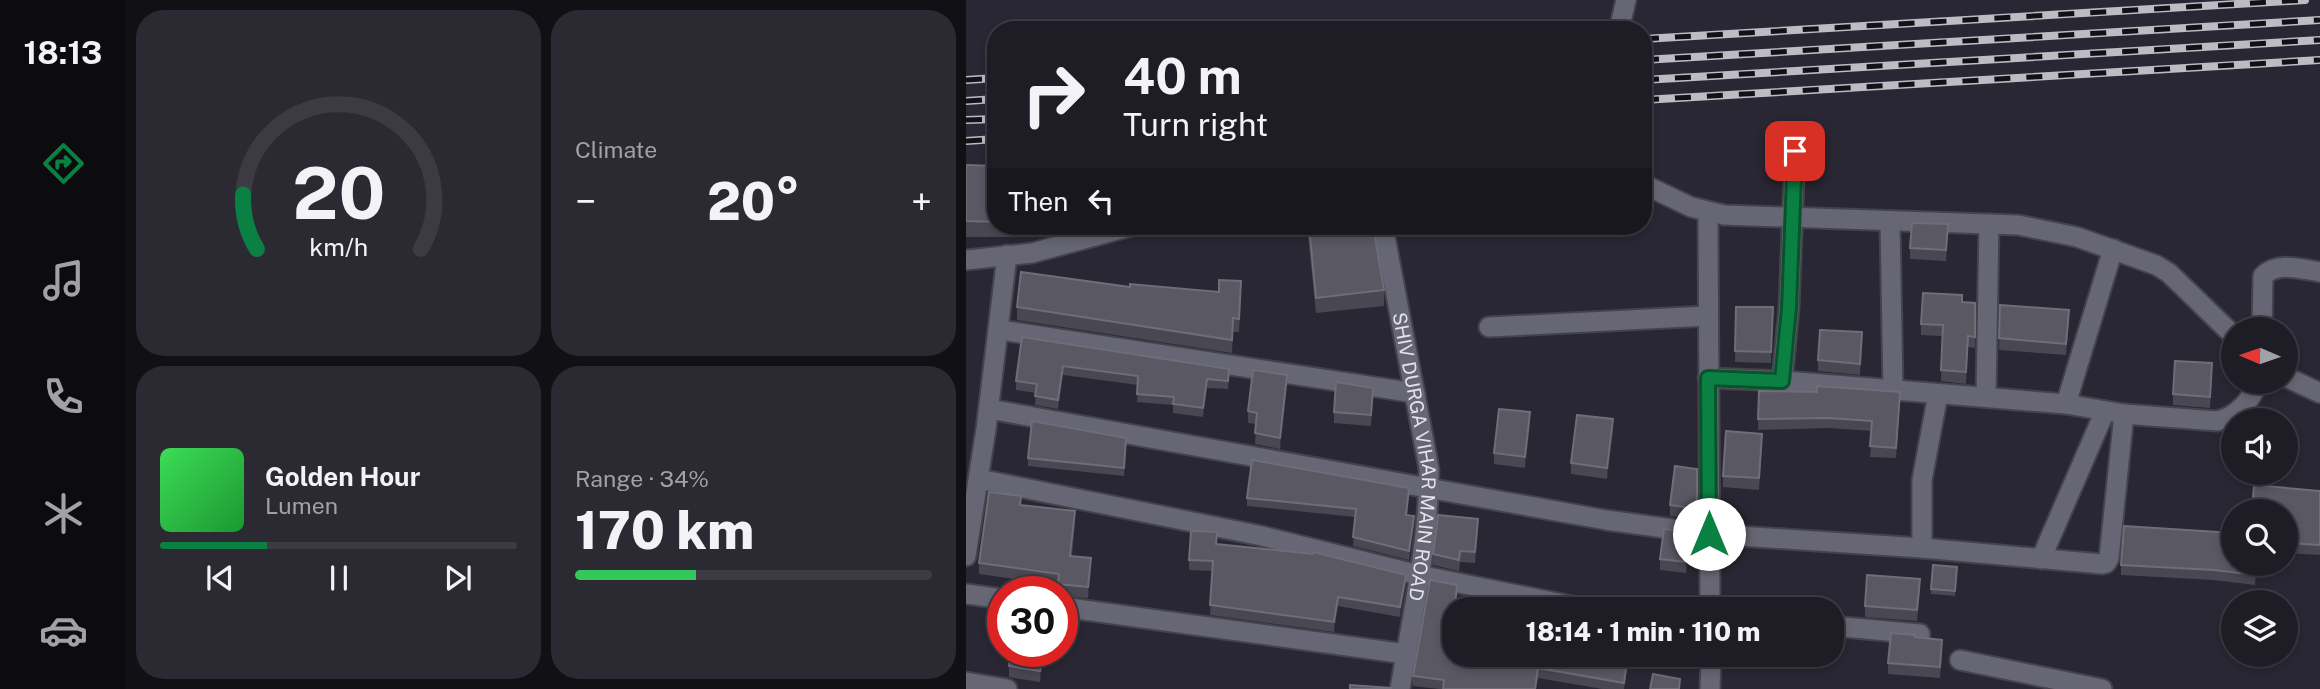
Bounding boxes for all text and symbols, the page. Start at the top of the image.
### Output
text: 18:13 [24,34,102,71]
text: 40 m [1123,47,1242,105]
icon: right [1008,49,1099,140]
text: Turn right [1123,106,1268,143]
pin [1765,121,1825,181]
icon: arrive [1776,132,1814,170]
text: Climate [575,136,657,163]
icon: directions [39,139,88,188]
text: 20 [292,150,385,235]
text: 20° [707,171,800,232]
text: − [575,179,596,224]
text: + [911,179,932,224]
icon: left [1082,182,1120,220]
text: Then [1008,186,1068,217]
text: km/h [309,232,368,262]
icon: music [39,256,88,305]
street label: SHIV DURGA VIHAR MAIN ROAD [1389,310,1440,603]
north arrow [2221,317,2298,394]
map controls [2221,317,2298,667]
icon: phone [39,372,88,421]
button: sound [2221,408,2298,485]
text: Golden Hour [265,461,420,492]
text: Range · 34% [575,465,709,492]
icon: climate [39,489,88,538]
text: Lumen [265,492,338,519]
position arrow [1672,497,1746,571]
button: search [2221,499,2298,576]
text: 170 km [575,500,754,561]
icon: previous [201,559,239,597]
icon: pause [320,559,358,597]
icon: next [439,559,477,597]
speed limit sign: 30 [987,576,1078,667]
button: layers [2221,590,2298,667]
icon: car [39,606,88,655]
text: 18:14 · 1 min · 110 m [1526,616,1760,647]

